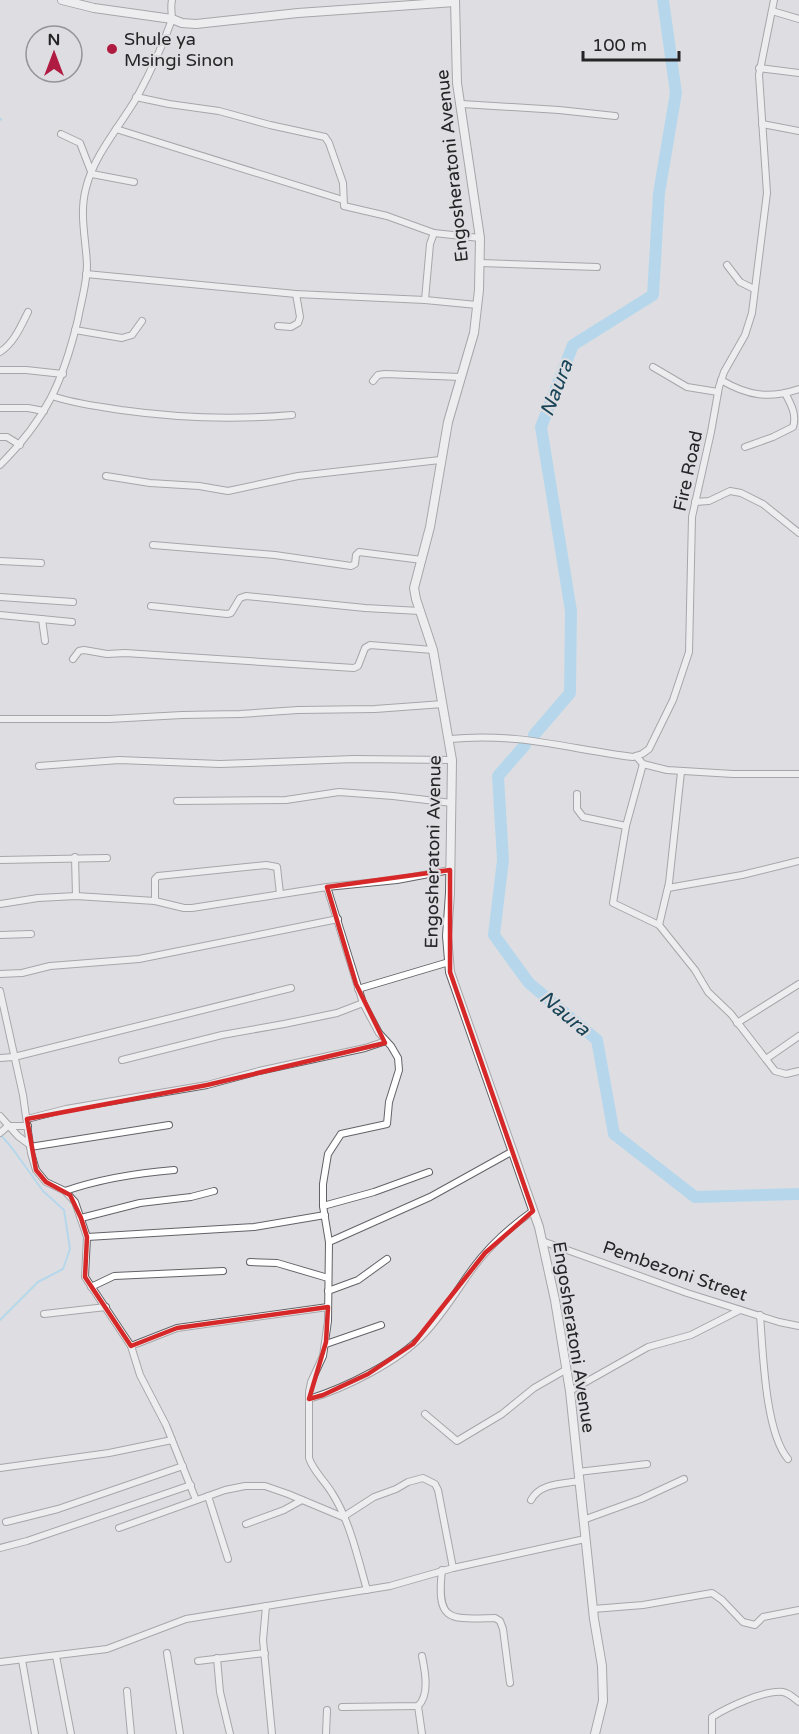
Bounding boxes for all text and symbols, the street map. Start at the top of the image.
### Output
north arrow [24,24,84,84]
scale bar [583,24,679,62]
place label: Shule ya Msingi Sinon [124,28,234,71]
text: N [48,30,60,50]
text: 100 m [592,34,647,56]
marker: Shule ya Msingi Sinon [105,42,119,56]
street label: Engosheratoni Avenue [431,69,473,263]
water label: Naura [535,356,579,420]
street label: Fire Road [669,429,707,513]
street label: Engosheratoni Avenue [420,755,446,949]
water label: Naura [534,986,595,1042]
street label: Pembezoni Street [600,1236,750,1306]
street label: Engosheratoni Avenue [548,1240,600,1434]

